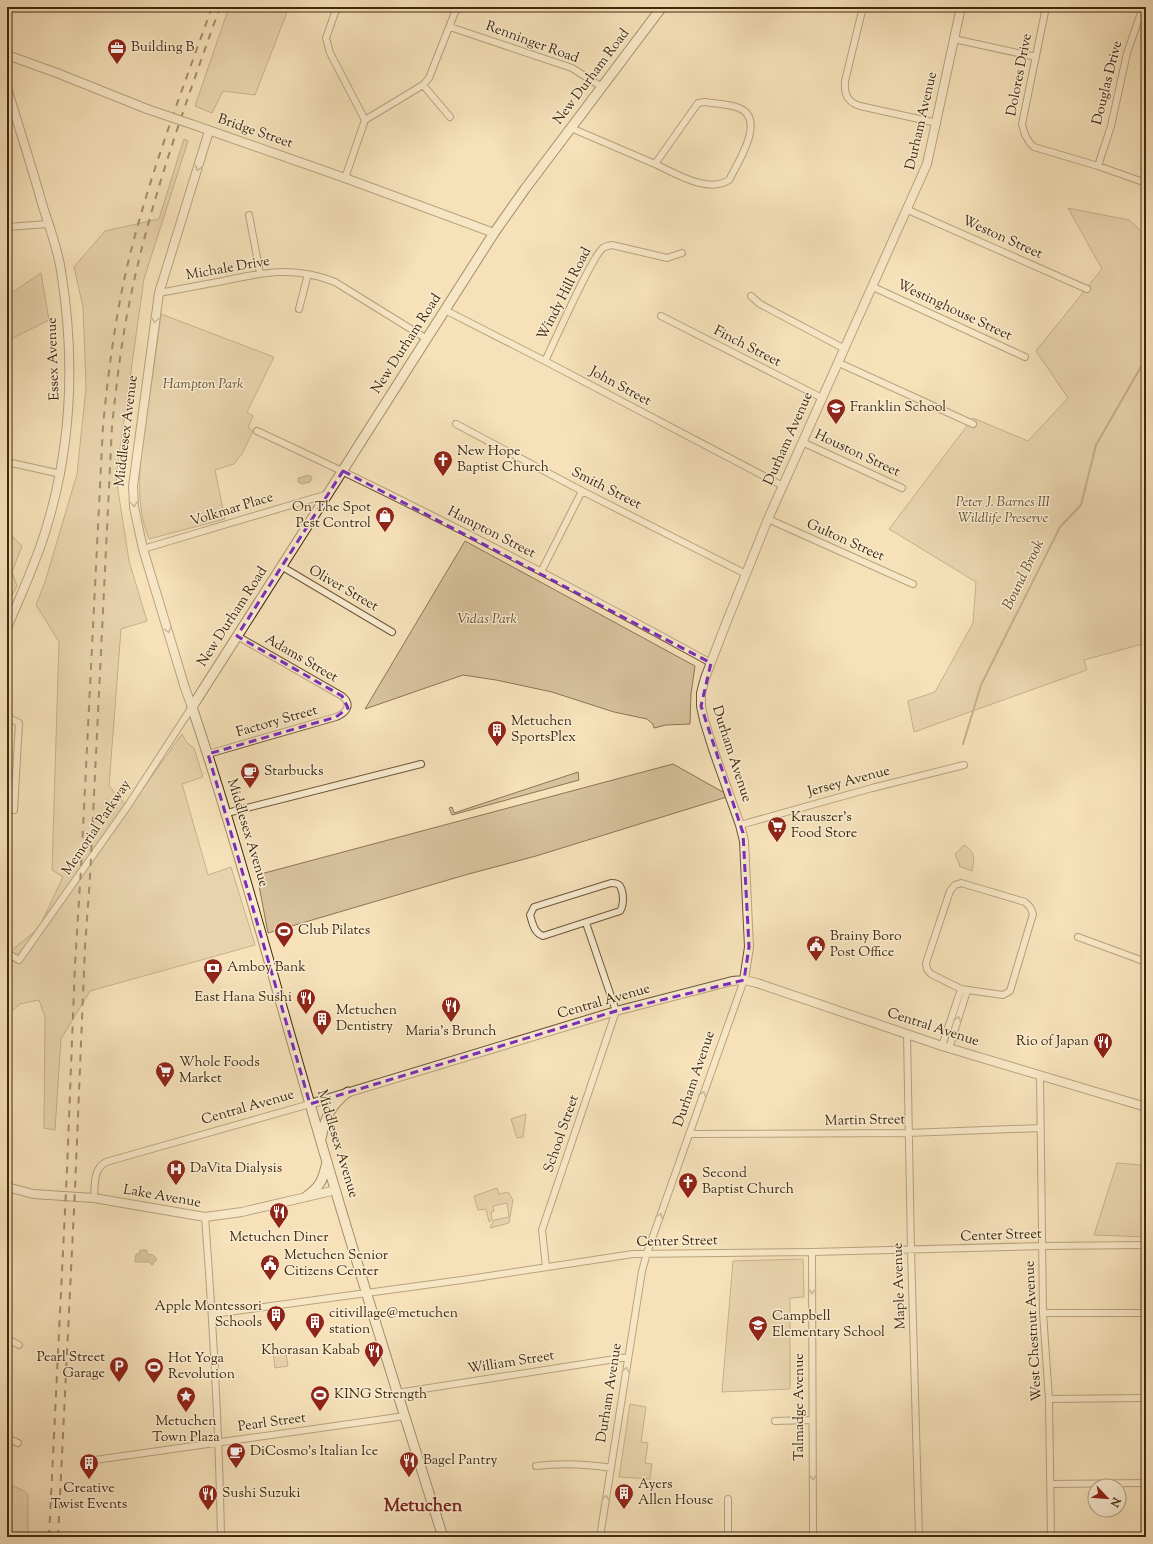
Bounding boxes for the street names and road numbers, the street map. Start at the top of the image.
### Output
street label: Renninger Road [483,17,581,69]
street label: New Durham Road [549,25,635,129]
street label: Dolores Drive [1002,32,1038,118]
street label: Douglas Drive [1088,39,1128,127]
street label: Durham Avenue [901,70,943,172]
street label: Bridge Street [215,110,295,154]
street label: Weston Street [959,211,1046,265]
street label: Windy Hill Road [533,244,597,344]
street label: Michale Drive [185,252,271,286]
street label: Westinghouse Street [893,276,1015,347]
street label: New Durham Road [367,290,447,398]
street label: Essex Avenue [43,317,65,401]
street label: Finch Street [710,321,784,373]
street label: John Street [585,362,655,412]
street label: Middlesex Avenue [110,374,144,488]
street label: Durham Avenue [759,389,819,489]
street label: Houston Street [811,425,903,483]
street label: Smith Street [568,463,645,515]
street label: Volkmar Place [188,488,276,532]
street label: Hampton Street [443,502,539,564]
street label: Gulton Street [803,515,887,567]
street label: Oliver Street [304,561,382,617]
street label: New Durham Road [193,563,273,671]
street label: Adams Street [261,630,341,688]
street label: Factory Street [234,701,320,743]
street label: Durham Avenue [706,703,756,805]
street label: Jersey Avenue [805,761,892,803]
street label: Memorial Parkway [58,776,136,880]
street label: Middlesex Avenue [221,776,273,890]
street label: Central Avenue [555,979,653,1025]
street label: Central Avenue [884,1004,982,1052]
street label: Durham Avenue [669,1028,721,1130]
street label: Central Avenue [199,1085,297,1131]
street label: Middlesex Avenue [311,1087,363,1201]
street label: School Street [539,1092,585,1176]
street label: Martin Street [825,1110,906,1132]
street label: Lake Avenue [122,1180,202,1214]
street label: Center Street [960,1225,1042,1247]
street label: Center Street [636,1231,718,1253]
street label: Maple Avenue [888,1242,912,1330]
street label: West Chestnut Avenue [1020,1260,1048,1402]
street label: Durham Avenue [592,1342,628,1444]
street label: William Street [466,1346,556,1380]
street label: Talmadge Avenue [790,1353,810,1461]
street label: Pearl Street [237,1408,307,1438]

